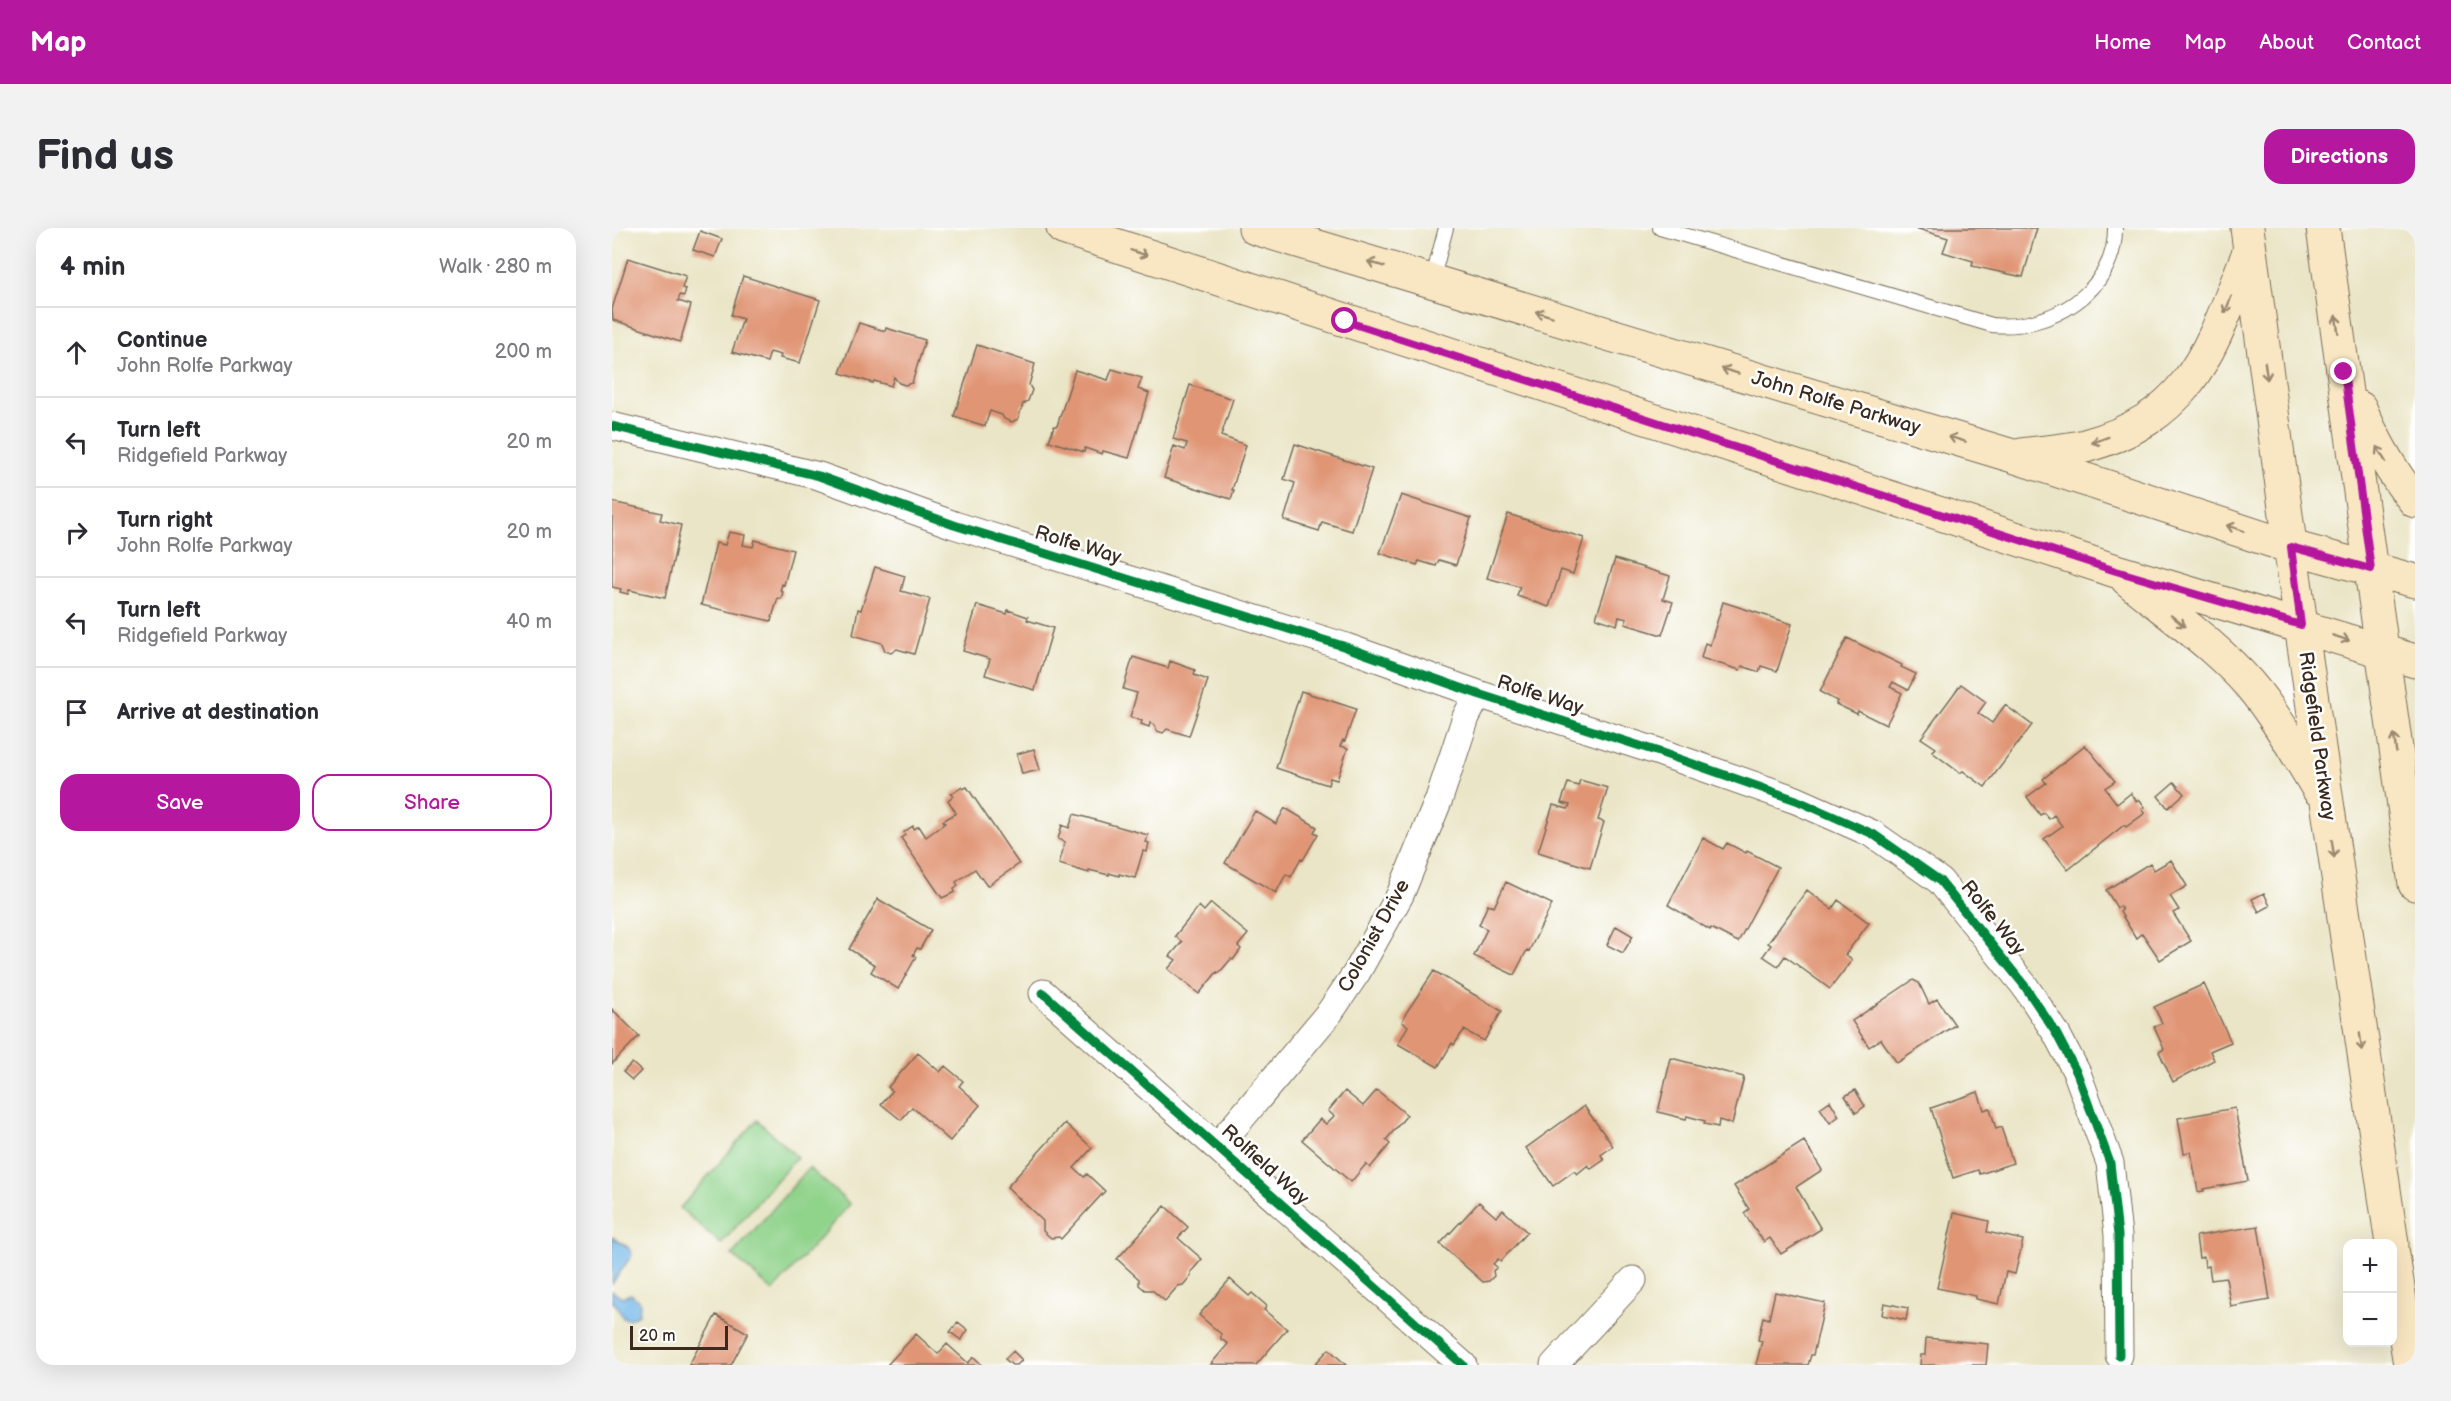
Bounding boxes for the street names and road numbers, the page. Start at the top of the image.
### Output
street label: John Rolfe Parkway [1749,366,1923,440]
street label: Rolfe Way [1032,520,1124,570]
street label: Ridgefield Parkway [2293,650,2341,822]
street label: Rolfe Way [1494,670,1586,720]
street label: Colonist Drive [1333,875,1415,997]
street label: Rolfe Way [1956,876,2030,960]
street label: Rolfield Way [1216,1119,1314,1211]

